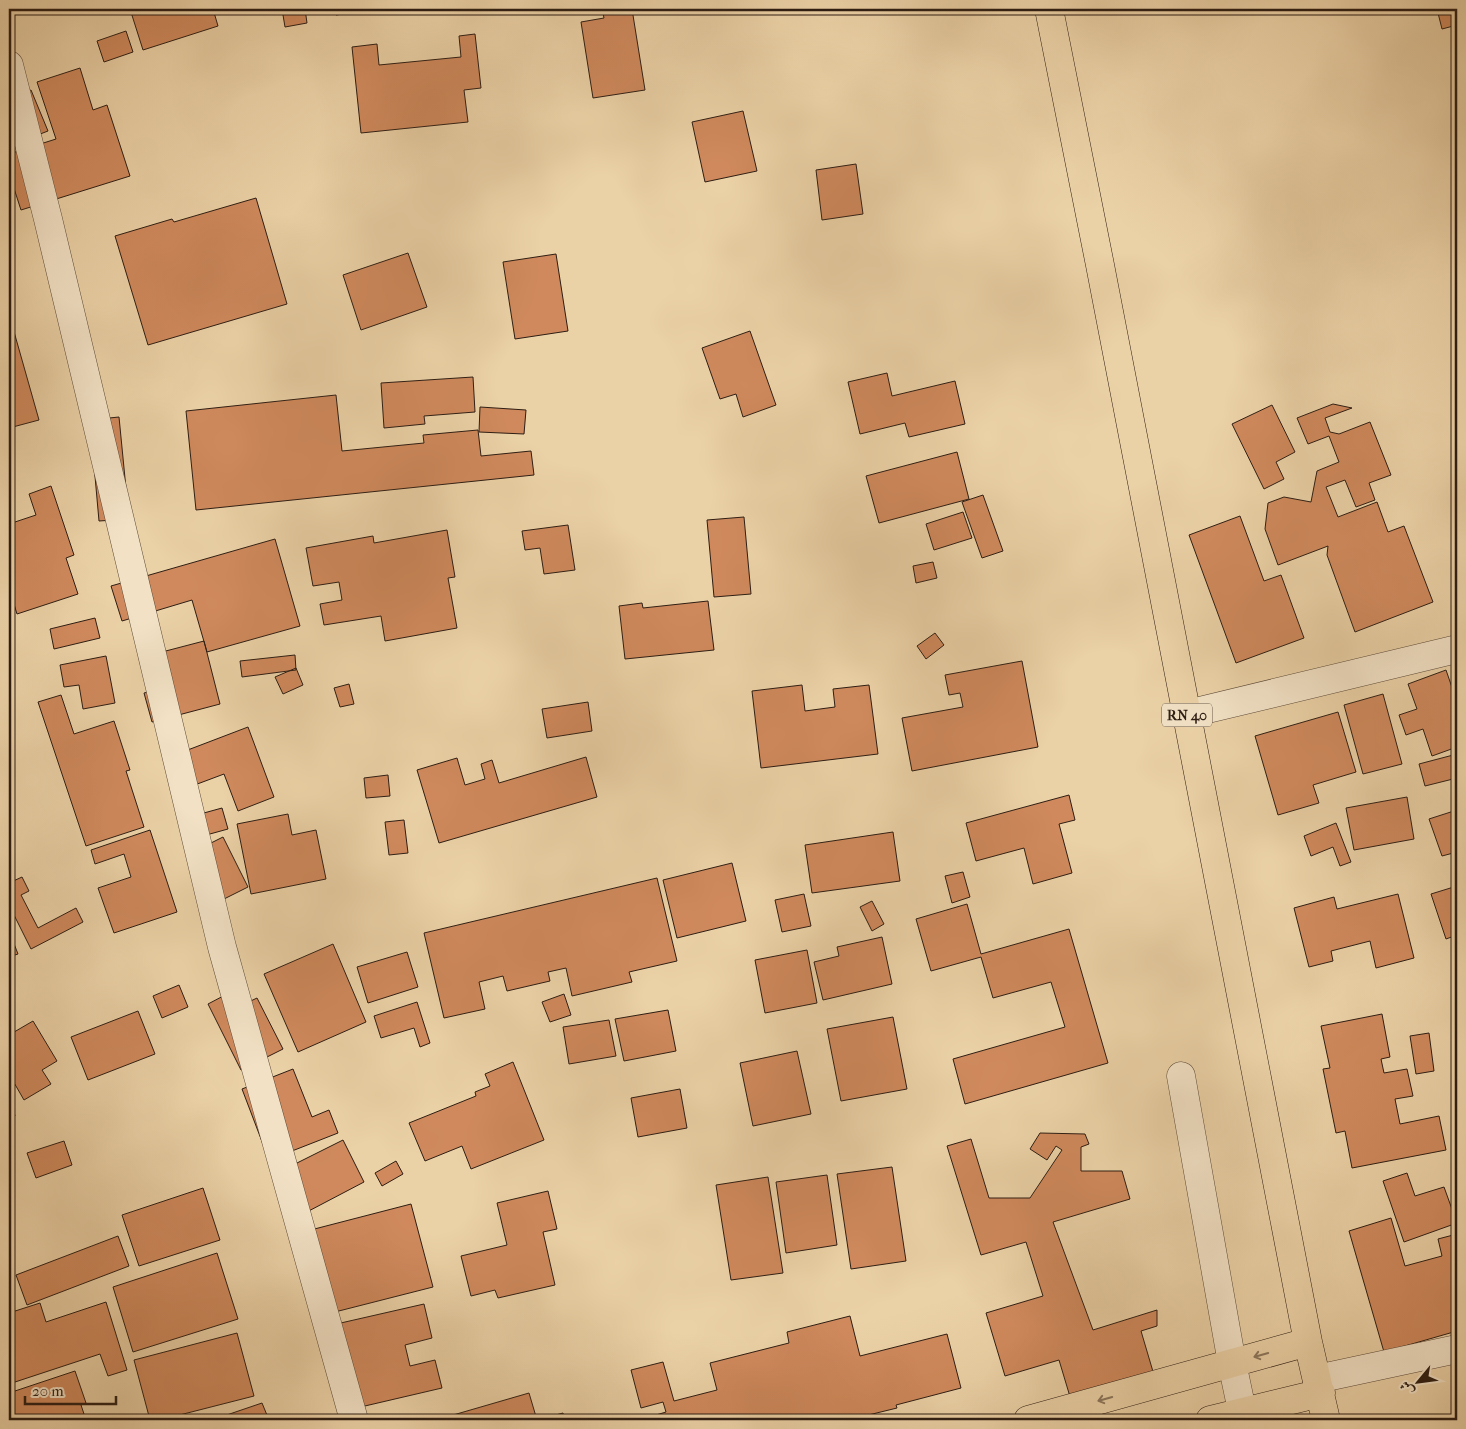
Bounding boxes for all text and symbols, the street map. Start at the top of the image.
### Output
road number: RN 40 [1162,704,1212,726]
one-way arrow [1254,1351,1270,1360]
north arrow [1394,1356,1444,1406]
scale bar [25,1374,116,1406]
text: ش [1396,1378,1418,1398]
text: 20 m [32,1382,64,1400]
one-way arrow [1097,1394,1113,1404]

